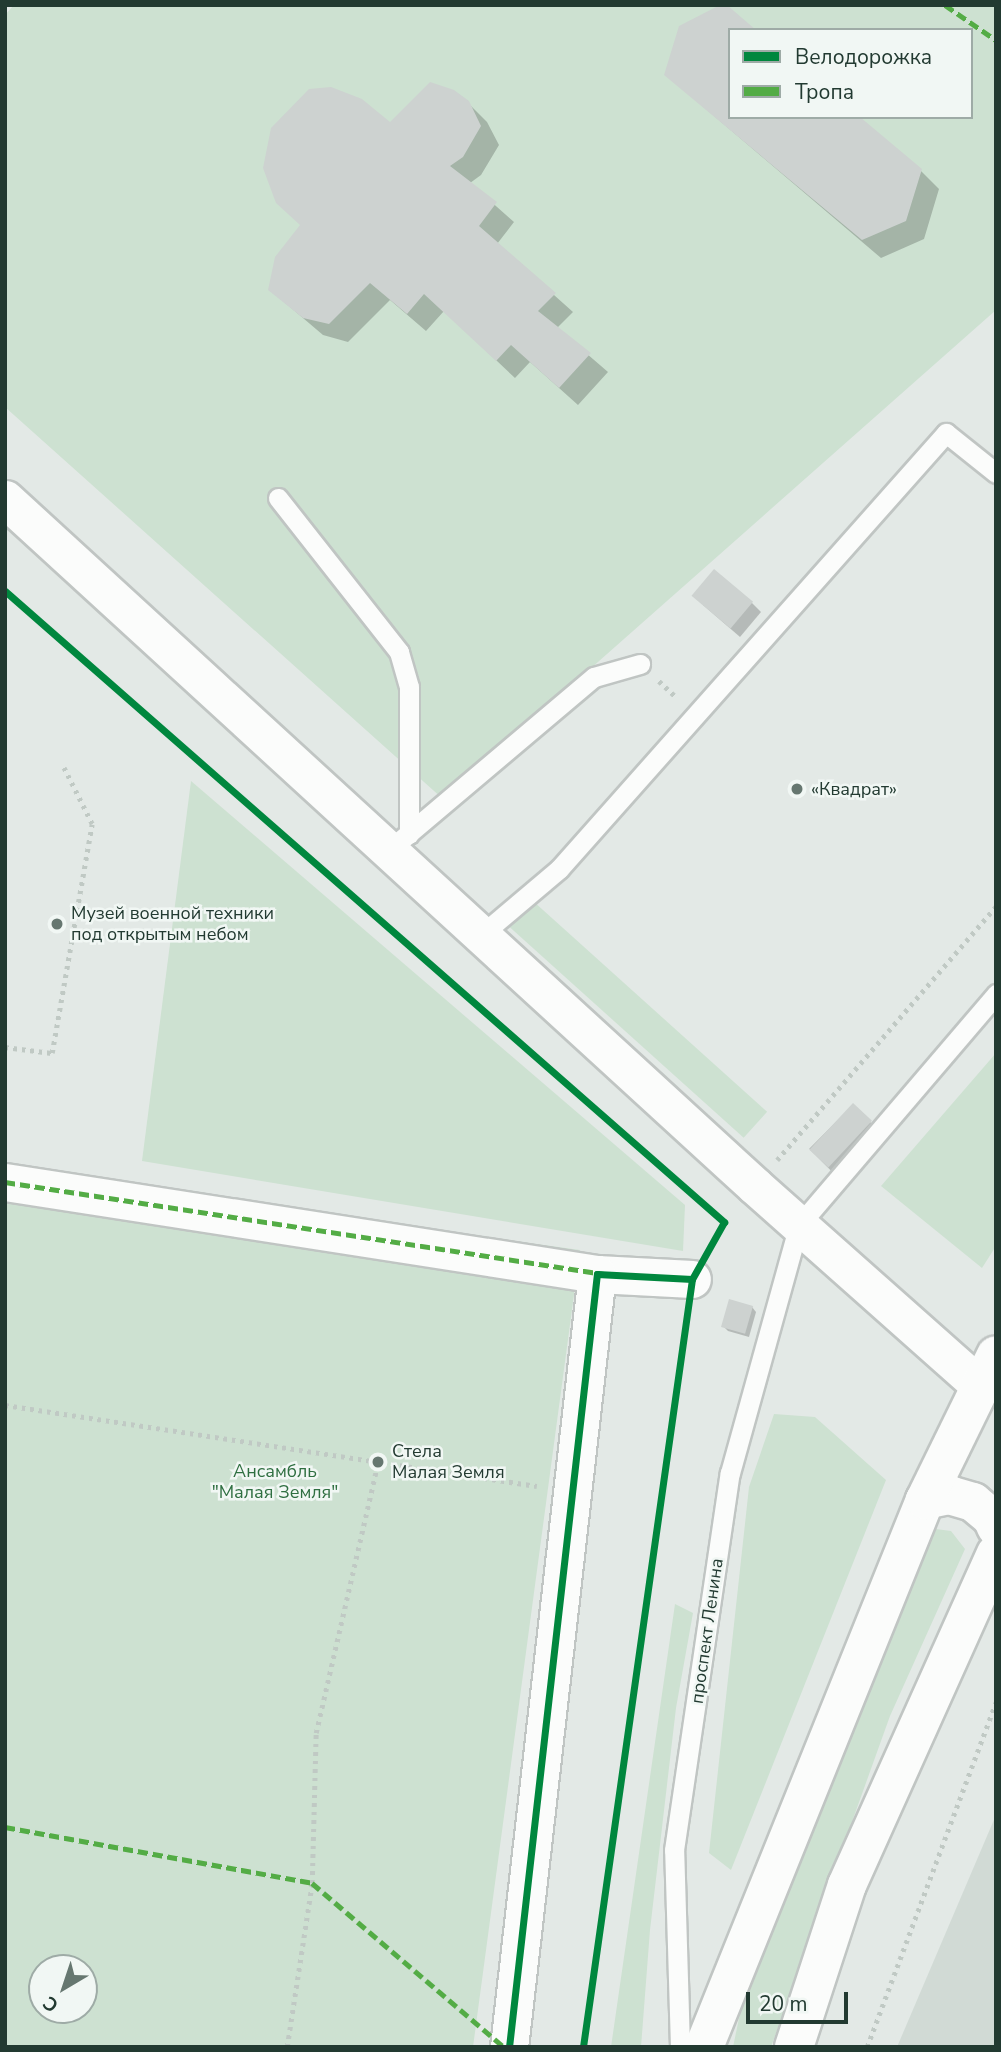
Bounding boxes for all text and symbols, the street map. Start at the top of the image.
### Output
legend [728,28,973,119]
text: Велодорожка [795,43,932,71]
text: Тропа [795,78,854,106]
place label: «Квадрат» [811,778,897,800]
marker: «Квадрат» [789,781,805,797]
place label: Музей военной техники под открытым небом [71,903,274,946]
marker: Музей военной техники под открытым небом [49,916,65,932]
place label: Стела Малая Земля [392,1441,505,1484]
marker: Стела Малая Земля [370,1454,386,1470]
park label: Ансамбль "Малая Земля" [212,1461,338,1504]
street label: проспект Ленина [686,1557,728,1705]
north arrow [28,1954,98,2024]
scale bar [749,1979,850,2023]
text: С [38,1990,64,2018]
text: 20 m [759,1990,808,2018]

